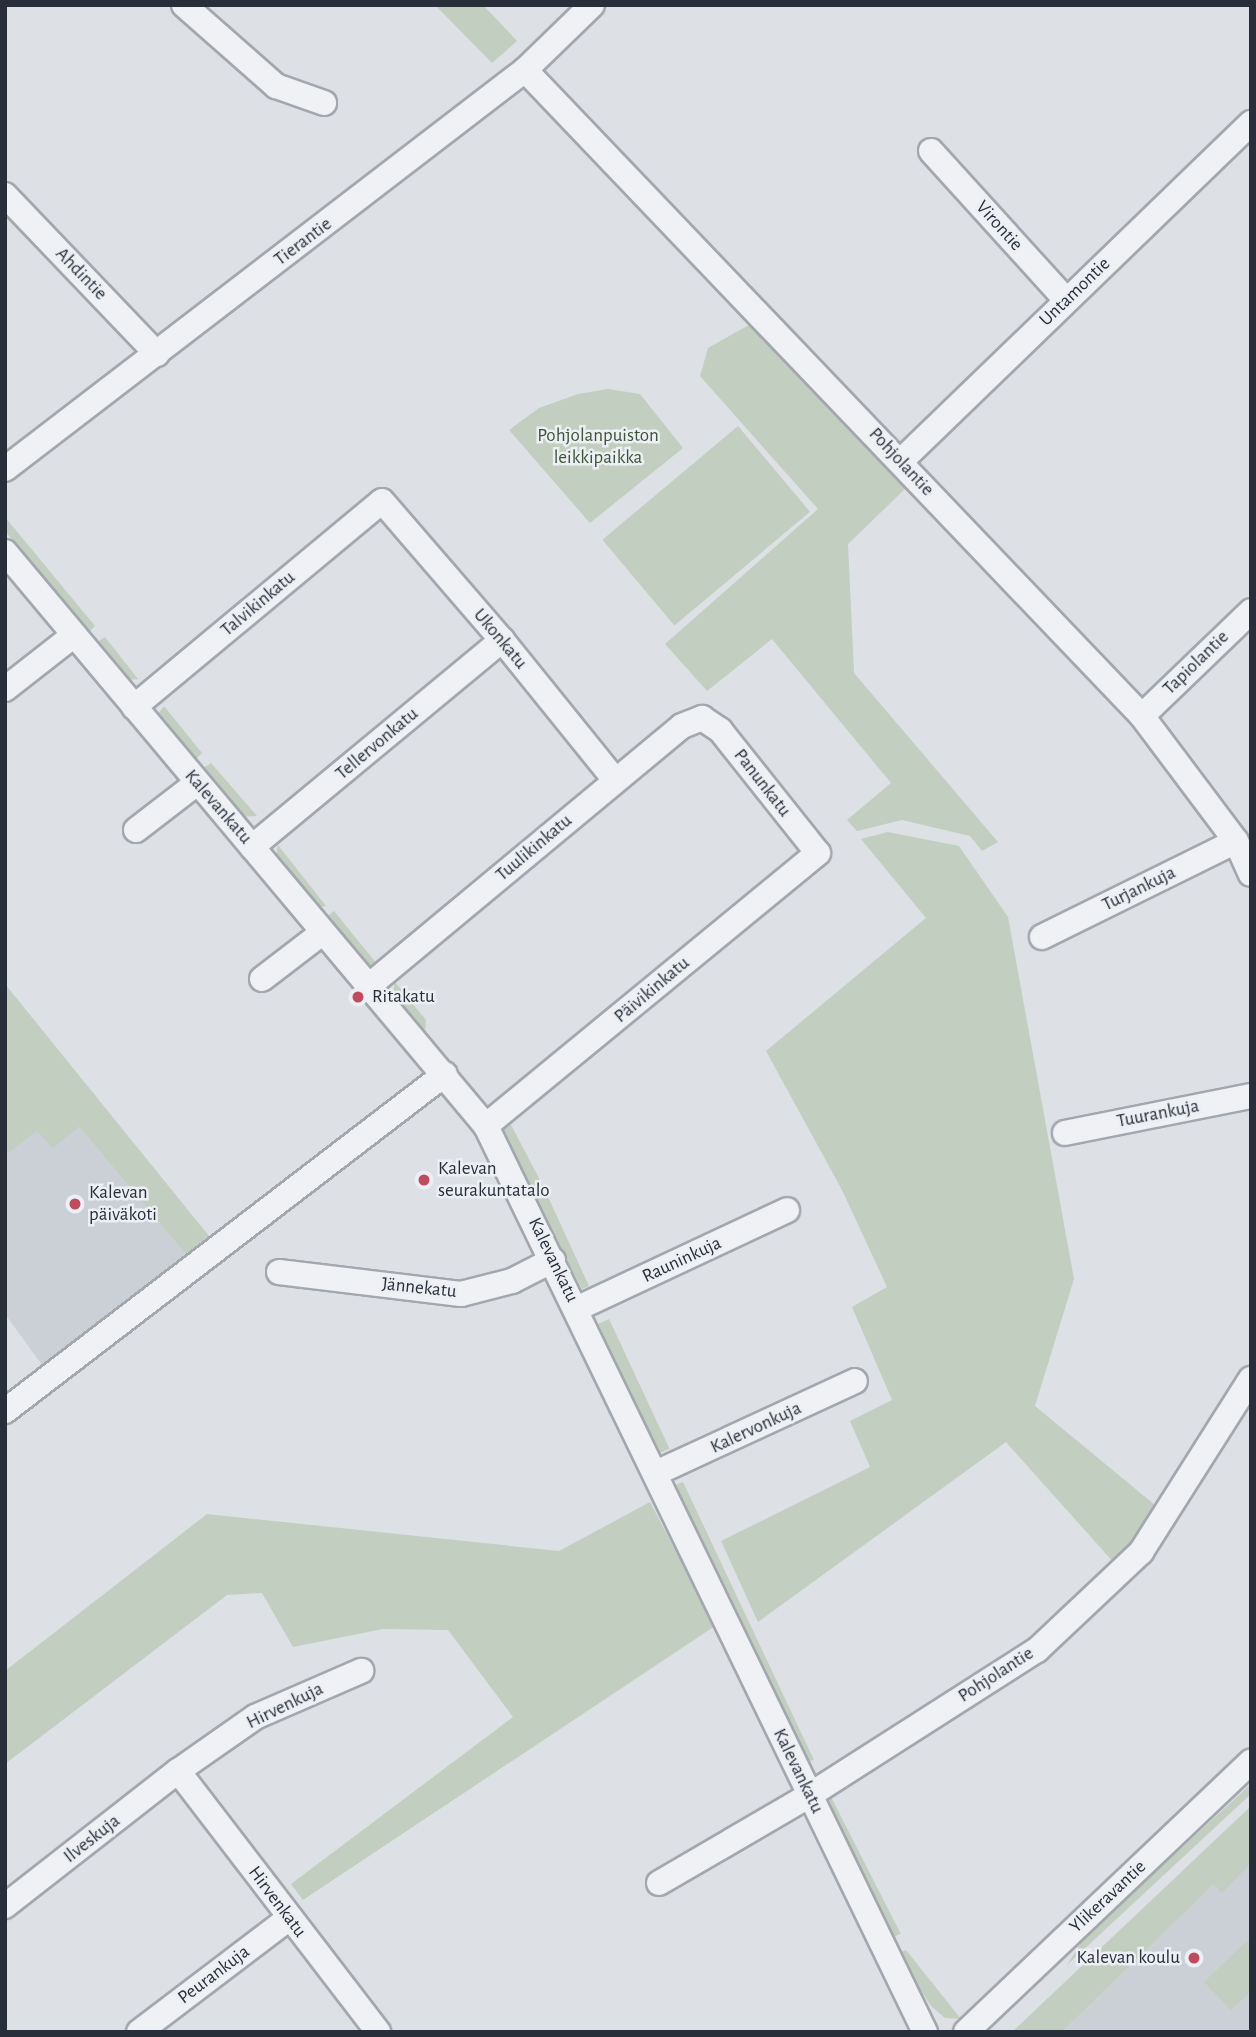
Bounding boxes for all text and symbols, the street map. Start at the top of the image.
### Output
street label: Virontie [971,196,1027,256]
street label: Tierantie [270,213,336,271]
street label: Ahdintie [50,243,112,305]
street label: Untamontie [1035,253,1115,331]
street label: Pohjolantie [864,423,938,501]
park label: Pohjolanpuiston leikkipaikka [537,425,659,469]
street label: Talvikinkatu [216,566,300,642]
street label: Ukonkatu [468,604,532,674]
street label: Tapiolantie [1158,626,1234,700]
street label: Tellervonkatu [331,703,423,785]
street label: Panunkatu [728,745,796,821]
street label: Kalevankatu [179,765,257,849]
street label: Tuulikinkatu [491,810,577,886]
street label: Turjankuja [1098,861,1180,917]
street label: Päivikinkatu [610,952,694,1028]
place label: Ritakatu [372,986,435,1008]
marker: Ritakatu [350,989,366,1005]
street label: Tuurankuja [1115,1095,1201,1133]
place label: Kalevan seurakuntatalo [438,1158,550,1202]
marker: Kalevan seurakuntatalo [416,1172,432,1188]
place label: Kalevan päiväkoti [89,1182,157,1226]
marker: Kalevan päiväkoti [67,1196,83,1212]
street label: Kalevankatu [523,1214,583,1306]
street label: Rauninkuja [639,1232,725,1288]
street label: Jännekatu [380,1273,458,1303]
street label: Kalervonkuja [707,1397,805,1459]
street label: Pohjolantie [954,1642,1038,1708]
street label: Hirvenkuja [243,1678,327,1734]
street label: Kalevankatu [768,1725,828,1817]
street label: Ilveskuja [59,1810,125,1868]
street label: Ylikeravantie [1065,1856,1151,1938]
street label: Hirvenkatu [243,1862,311,1942]
street label: Peurankuja [174,1941,254,2009]
place label: Kalevan koulu [1077,1947,1180,1969]
marker: Kalevan koulu [1186,1950,1202,1966]

